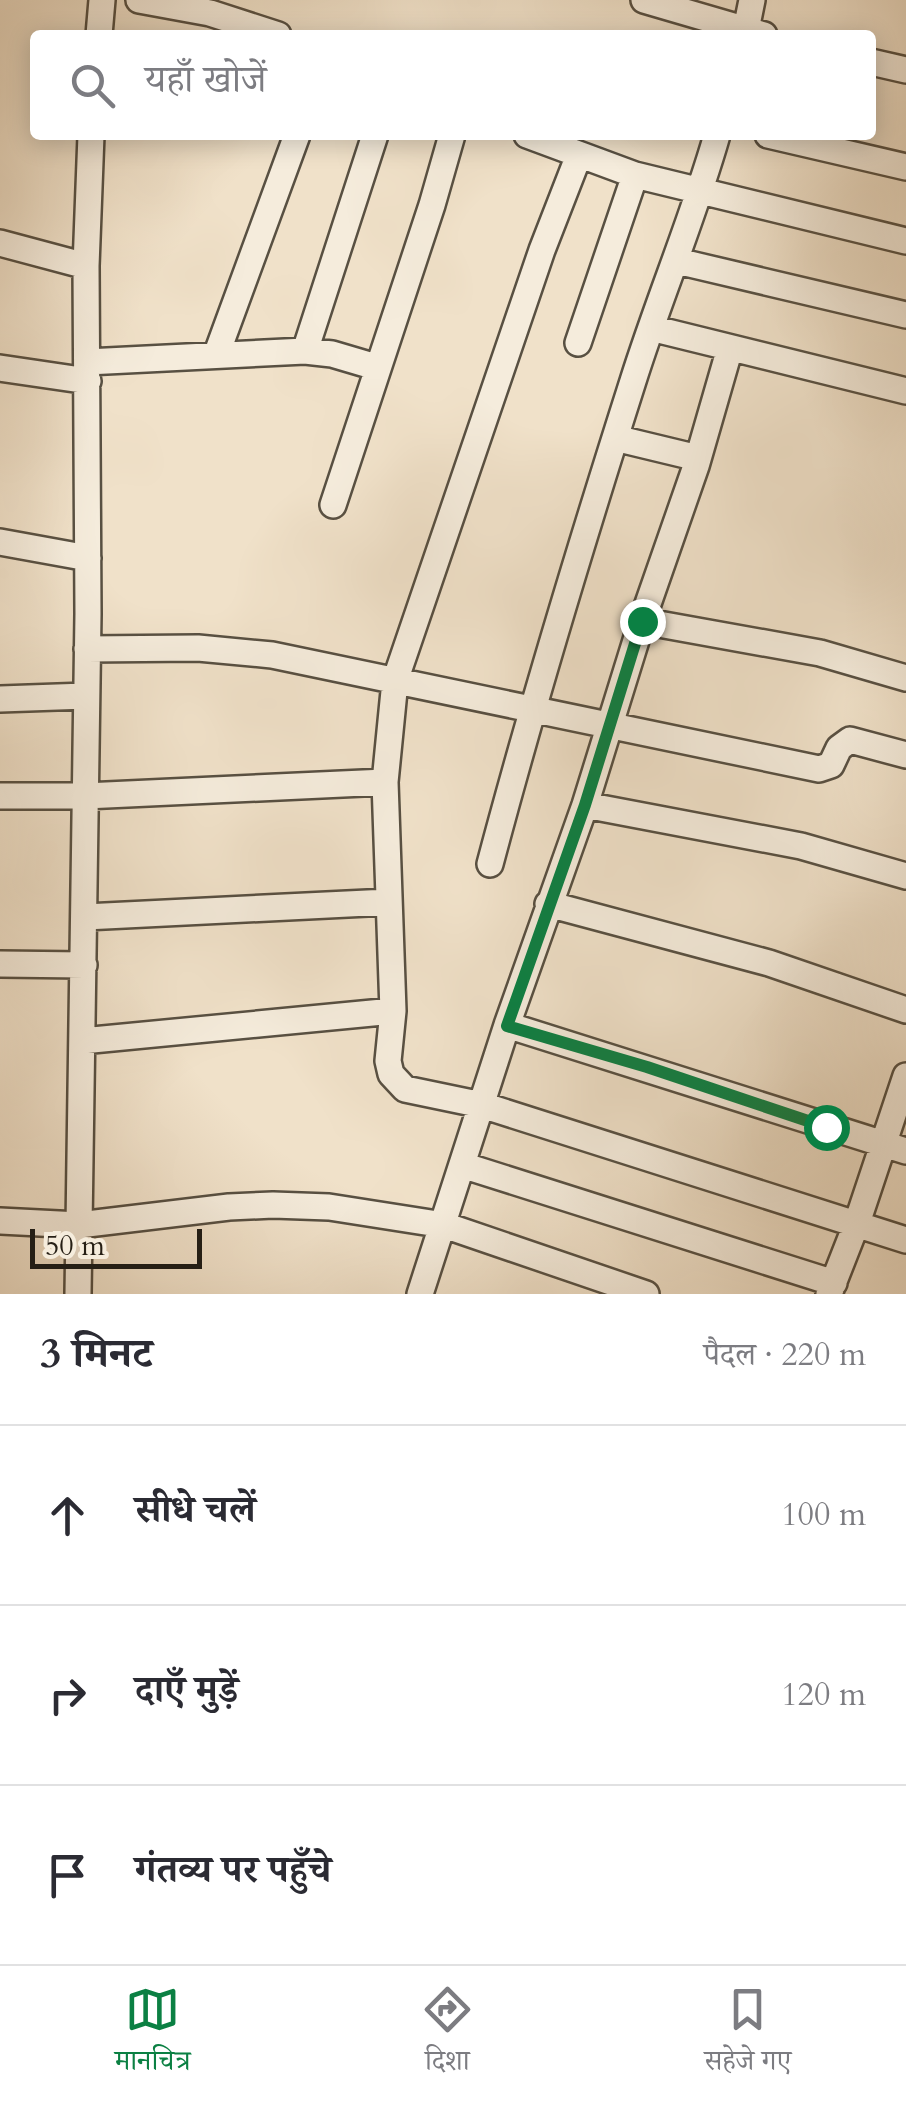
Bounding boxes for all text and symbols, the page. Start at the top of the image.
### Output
search box [30,30,876,140]
text: यहाँ खोजें [145,54,266,106]
icon: search [65,58,120,113]
route end [620,599,666,645]
route start [804,1105,850,1151]
scale bar [30,1224,202,1268]
text: 50 m [45,1227,105,1265]
text: 3 मिनट [40,1325,152,1382]
text: पैदल · 220 m [704,1333,866,1377]
text: सीधे चलें [135,1484,255,1536]
icon: ahead [40,1488,95,1543]
text: 100 m [781,1493,866,1537]
text: दाएँ मुड़ें [135,1664,238,1716]
icon: right [40,1668,95,1723]
text: 120 m [781,1673,866,1717]
text: गंतव्य पर पहुँचे [135,1844,331,1896]
icon: arrive [40,1848,95,1903]
tab: मानचित्र [115,1982,191,2088]
tab: दिशा [420,1982,475,2088]
tab: सहेजे गए [704,1982,791,2088]

